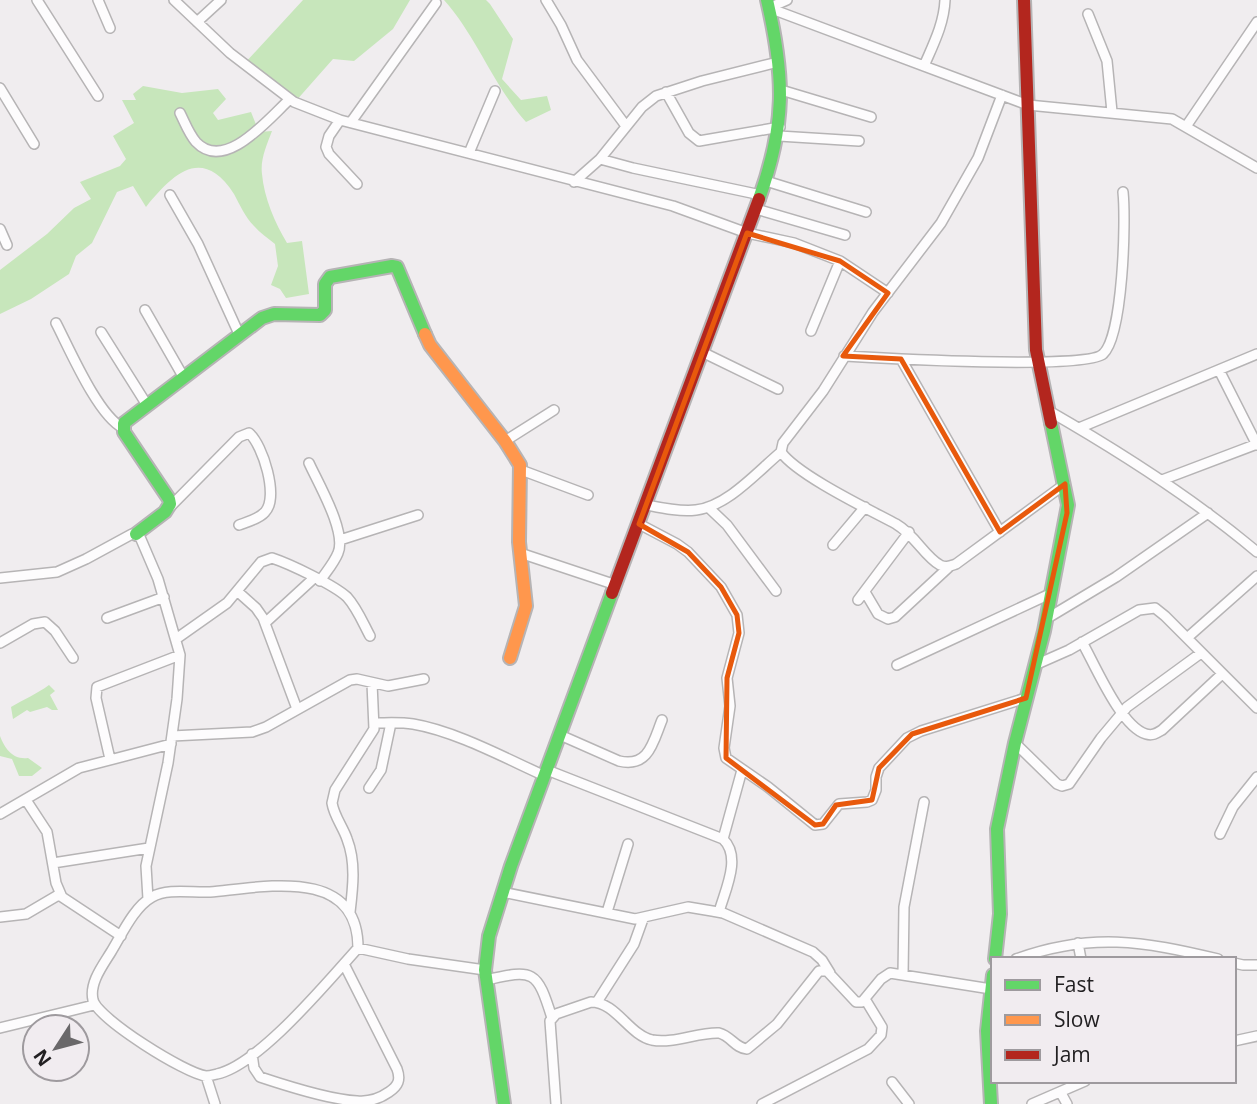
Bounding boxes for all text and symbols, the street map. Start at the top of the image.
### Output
legend [991,957,1236,1083]
text: Fast [1054,970,1094,998]
text: Slow [1054,1005,1100,1033]
north arrow [21,1013,91,1083]
text: Jam [1052,1040,1091,1068]
text: N [27,1044,57,1072]

